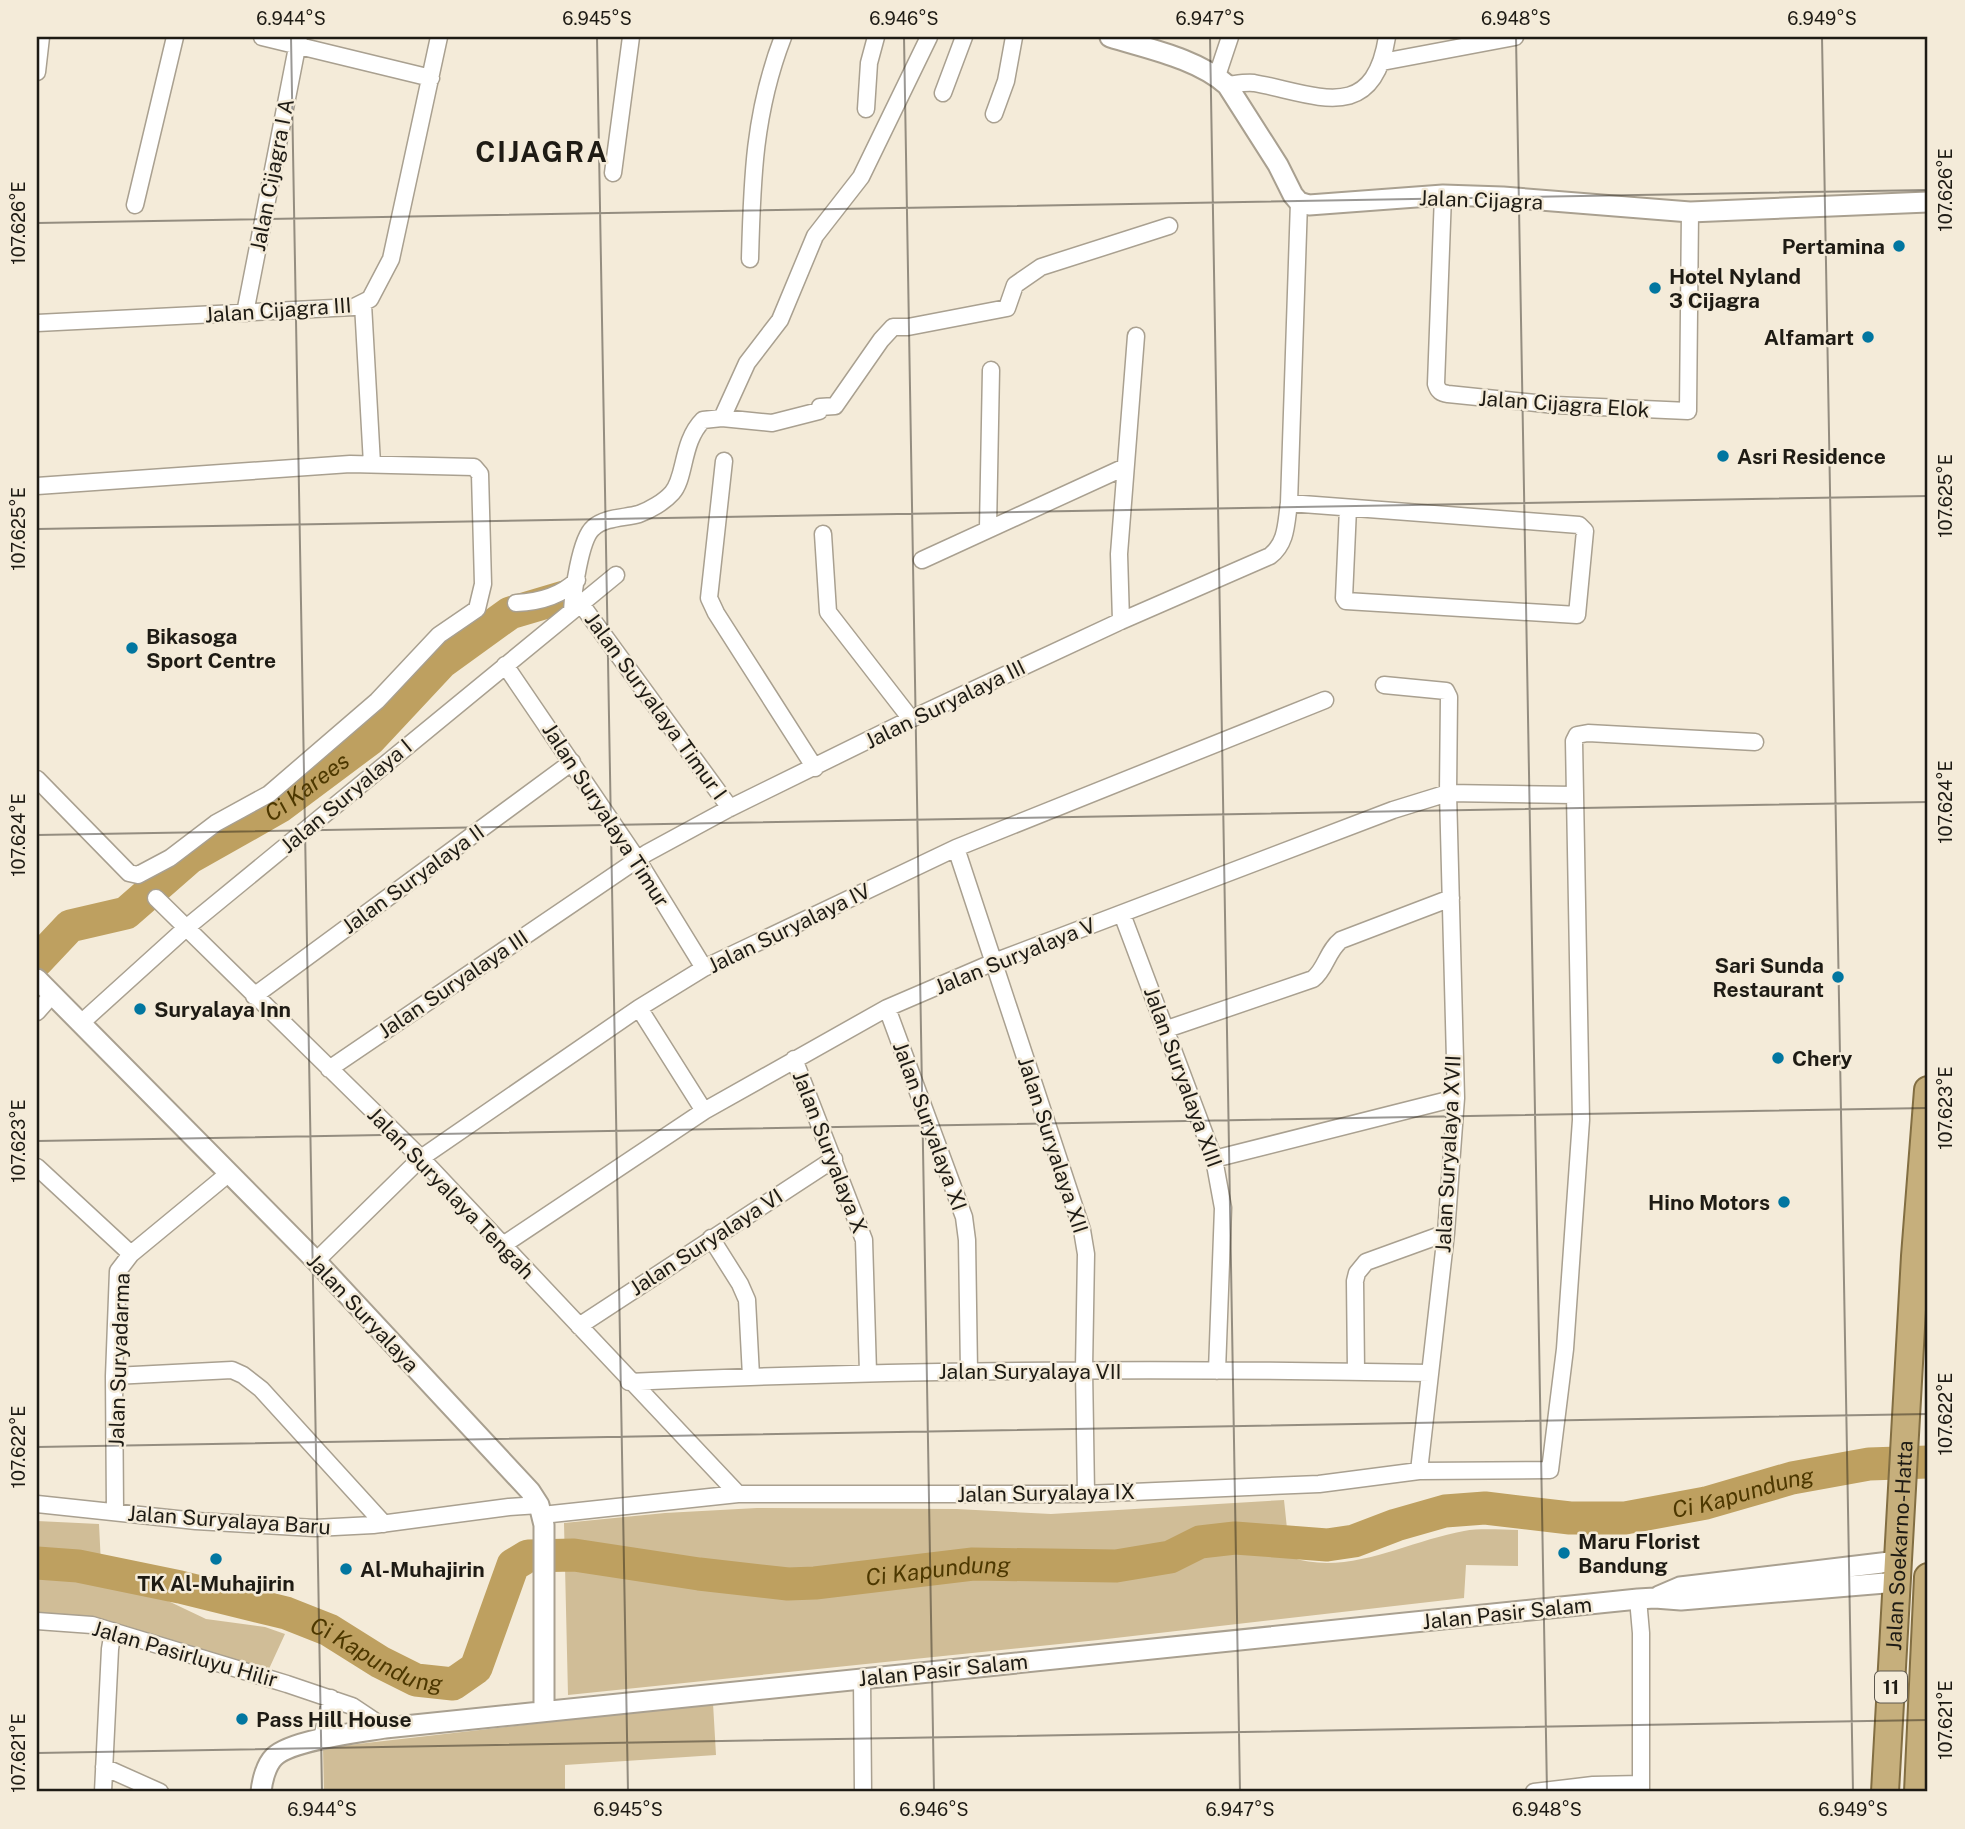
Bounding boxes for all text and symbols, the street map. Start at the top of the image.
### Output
text: 6.944°S [256,8,326,29]
text: 6.945°S [562,8,632,29]
text: 6.946°S [869,8,939,29]
text: 6.947°S [1176,8,1244,29]
text: 6.948°S [1481,8,1551,29]
text: 6.949°S [1787,8,1857,29]
street label: Jalan Cijagra I A [245,96,299,254]
district label: CIJAGRA [475,135,609,168]
text: 107.626°E [1935,148,1956,232]
text: 107.626°E [8,181,29,265]
street label: Jalan Cijagra [1419,185,1543,215]
place label: Pertamina [1782,234,1885,259]
marker: Pertamina [1891,238,1907,254]
place label: Hotel Nyland 3 Cijagra [1669,264,1801,313]
marker: Hotel Nyland 3 Cijagra [1647,280,1663,296]
street label: Jalan Cijagra III [204,292,352,328]
place label: Alfamart [1764,325,1854,350]
marker: Alfamart [1860,329,1876,345]
street label: Jalan Cijagra Elok [1478,386,1651,422]
place label: Asri Residence [1737,444,1886,469]
marker: Asri Residence [1715,448,1731,464]
text: 107.625°E [1935,454,1956,538]
text: 107.625°E [8,487,29,571]
street label: Jalan Suryalaya Timur I [580,608,732,804]
place label: Bikasoga Sport Centre [146,624,276,673]
marker: Bikasoga Sport Centre [124,640,140,656]
street label: Jalan Suryalaya III [861,654,1029,754]
street label: Jalan Suryalaya Timur [537,718,675,912]
street label: Jalan Suryalaya I [275,734,417,858]
water label: Ci Karees [259,746,354,826]
text: 107.624°E [1935,760,1956,844]
text: 107.624°E [8,793,29,877]
street label: Jalan Suryalaya II [337,819,489,939]
street label: Jalan Suryalaya IV [704,878,874,978]
street label: Jalan Suryalaya V [931,912,1099,1000]
street label: Jalan Suryalaya III [373,925,533,1043]
place label: Sari Sunda Restaurant [1712,953,1824,1002]
marker: Sari Sunda Restaurant [1830,969,1846,985]
street label: Jalan Suryalaya XIII [1139,984,1227,1170]
place label: Suryalaya Inn [154,997,291,1022]
marker: Suryalaya Inn [132,1001,148,1017]
street label: Jalan Suryalaya XI [888,1038,972,1214]
place label: Chery [1792,1046,1853,1071]
marker: Chery [1770,1050,1786,1066]
street label: Jalan Suryalaya XII [1013,1054,1093,1236]
street label: Jalan Suryalaya XVII [1430,1054,1466,1254]
text: 107.623°E [1935,1066,1956,1150]
street label: Jalan Suryalaya X [788,1067,872,1237]
text: 107.623°E [8,1099,29,1183]
street label: Jalan Suryalaya Tengah [362,1102,540,1284]
street label: Jalan Suryalaya VI [625,1183,787,1301]
place label: Hino Motors [1648,1190,1770,1215]
marker: Hino Motors [1776,1194,1792,1210]
street label: Jalan Suryalaya [302,1249,424,1377]
street label: Jalan Suryadarma [103,1272,135,1448]
street label: Jalan Suryalaya VII [938,1359,1122,1384]
text: 107.622°E [1935,1373,1956,1455]
text: 107.622°E [8,1406,29,1488]
street label: Jalan Soekarno-Hatta [1880,1440,1917,1651]
water label: Ci Kapundung [1670,1461,1816,1523]
street label: Jalan Suryalaya IX [957,1479,1135,1507]
street label: Jalan Suryalaya Baru [127,1500,331,1540]
place label: Maru Florist Bandung [1578,1529,1700,1578]
marker: Maru Florist Bandung [1556,1545,1572,1561]
water label: Ci Kapundung [864,1550,1011,1590]
marker: TK Al-Muhajirin [208,1551,224,1567]
place label: Al-Muhajirin [360,1557,485,1582]
marker: Al-Muhajirin [338,1561,354,1577]
place label: TK Al-Muhajirin [137,1571,295,1596]
street label: Jalan Pasir Salam [1421,1592,1593,1634]
water label: Ci Kapundung [307,1611,444,1696]
street label: Jalan Pasirluyu Hilir [89,1616,281,1692]
street label: Jalan Pasir Salam [857,1649,1029,1691]
road number: 11 [1875,1672,1907,1702]
text: 107.621°E [1935,1680,1956,1760]
place label: Pass Hill House [256,1707,412,1732]
marker: Pass Hill House [234,1711,250,1727]
text: 107.621°E [8,1713,29,1793]
text: 6.944°S [287,1799,357,1820]
text: 6.945°S [593,1799,663,1820]
text: 6.946°S [899,1799,969,1820]
text: 6.947°S [1206,1799,1274,1820]
text: 6.948°S [1512,1799,1582,1820]
text: 6.949°S [1818,1799,1888,1820]

